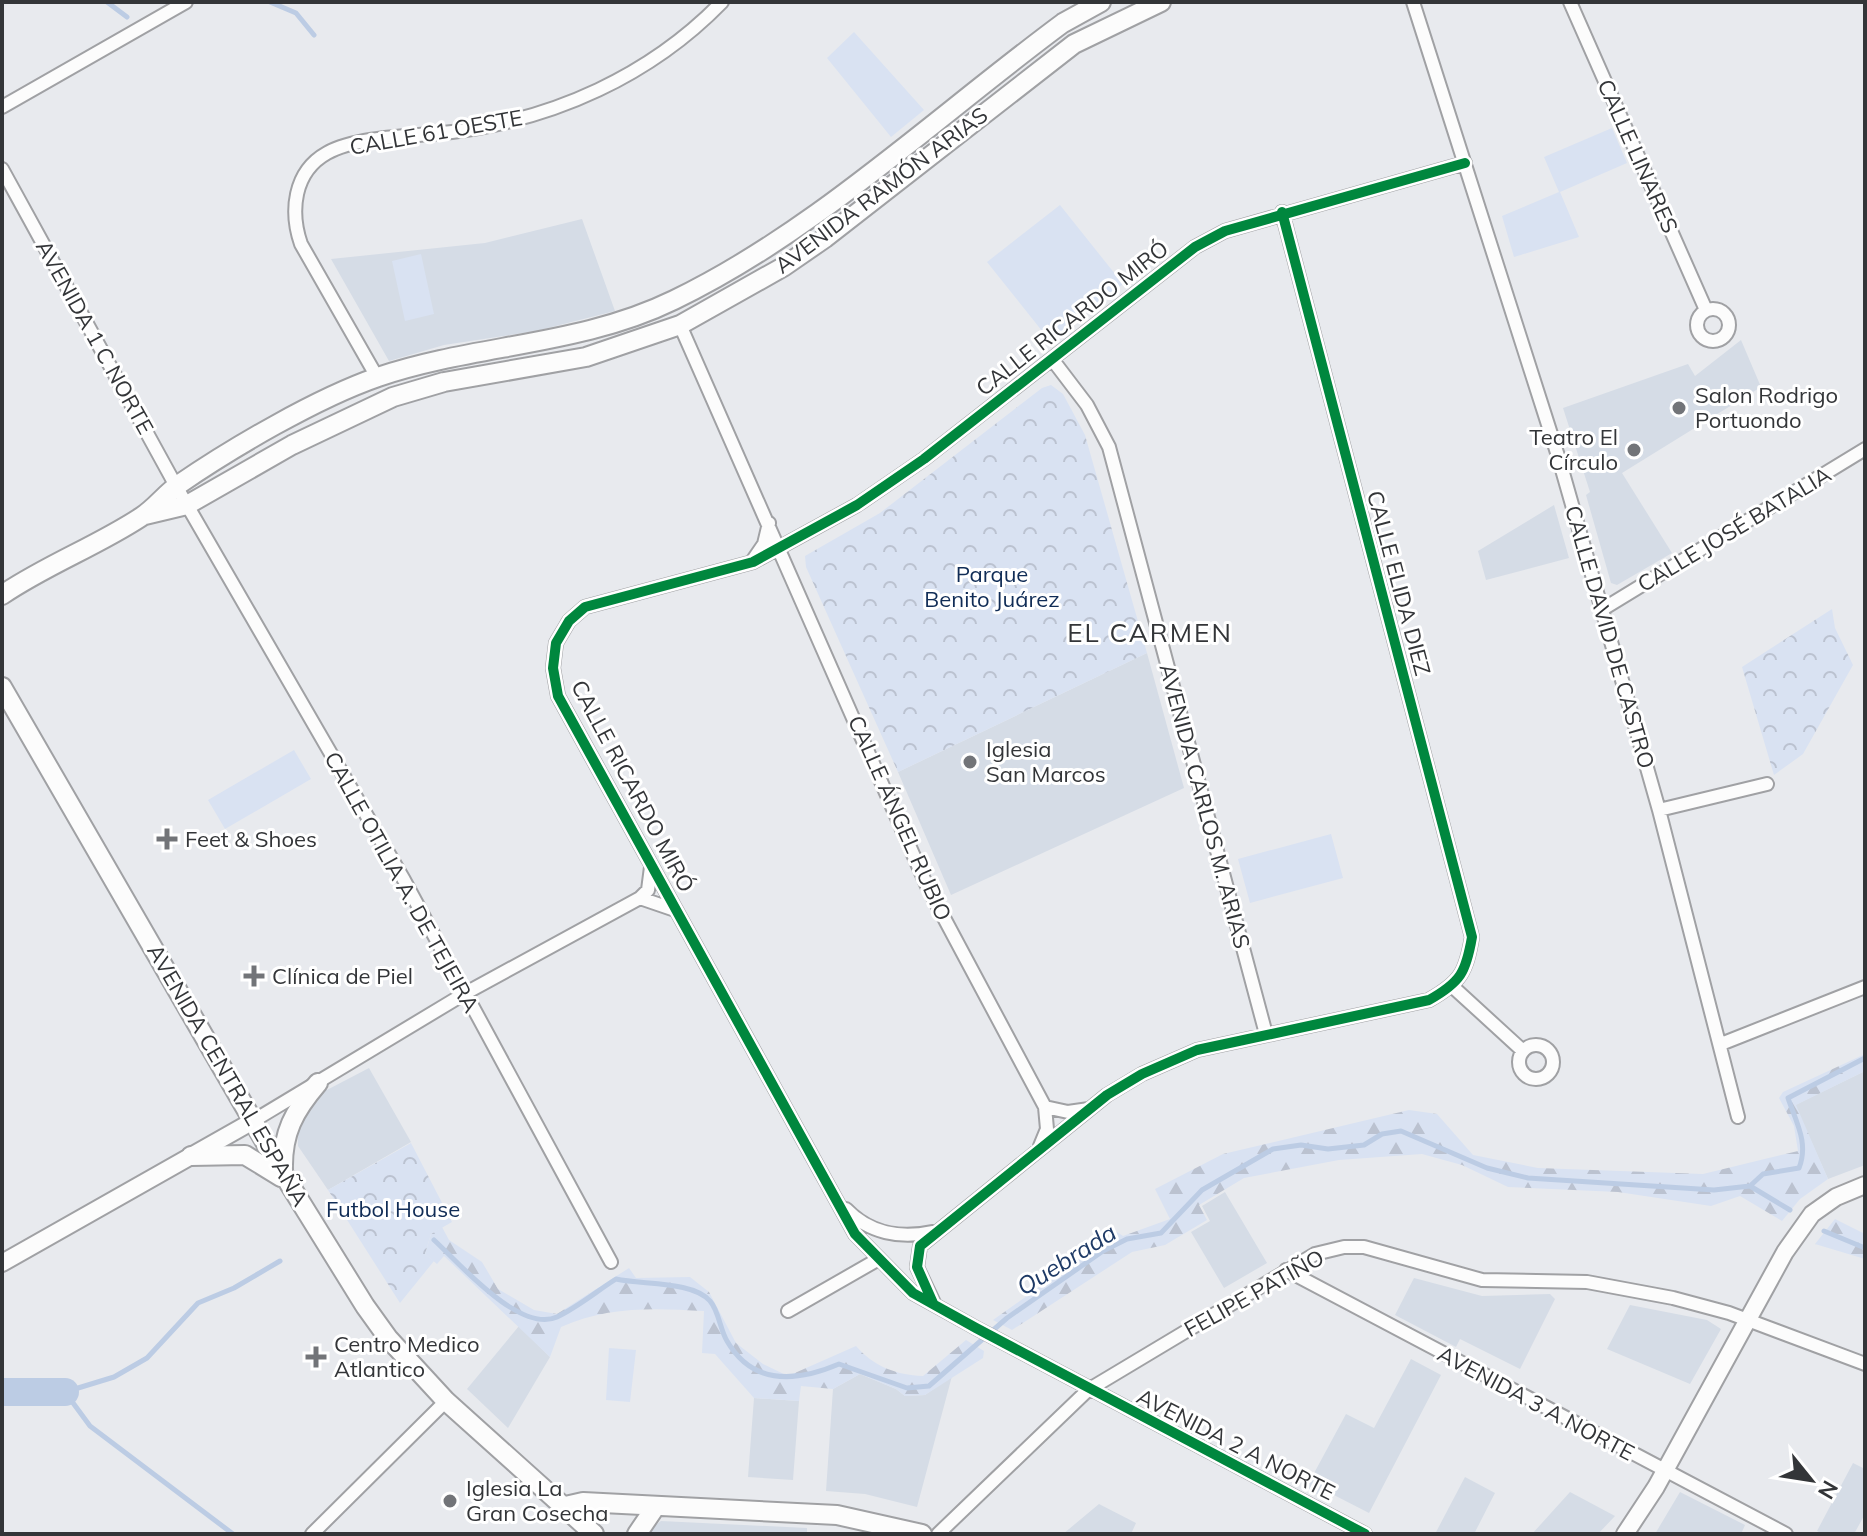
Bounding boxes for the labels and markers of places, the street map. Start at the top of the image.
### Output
place label: Salon Rodrigo Portuondo [1695,381,1838,434]
marker: Salon Rodrigo Portuondo [1670,399,1688,417]
place label: Teatro El Círculo [1529,423,1618,476]
marker: Teatro El Círculo [1625,441,1643,459]
place label: Iglesia San Marcos [986,735,1106,788]
marker: Iglesia San Marcos [961,753,979,771]
place label: Feet & Shoes [185,825,317,853]
marker: Feet & Shoes [156,828,178,850]
place label: Clínica de Piel [272,962,413,990]
marker: Clínica de Piel [243,965,265,987]
place label: Centro Medico Atlantico [334,1330,480,1383]
marker: Centro Medico Atlantico [305,1346,327,1368]
place label: Iglesia La Gran Cosecha [466,1474,609,1527]
marker: Iglesia La Gran Cosecha [441,1492,459,1510]

